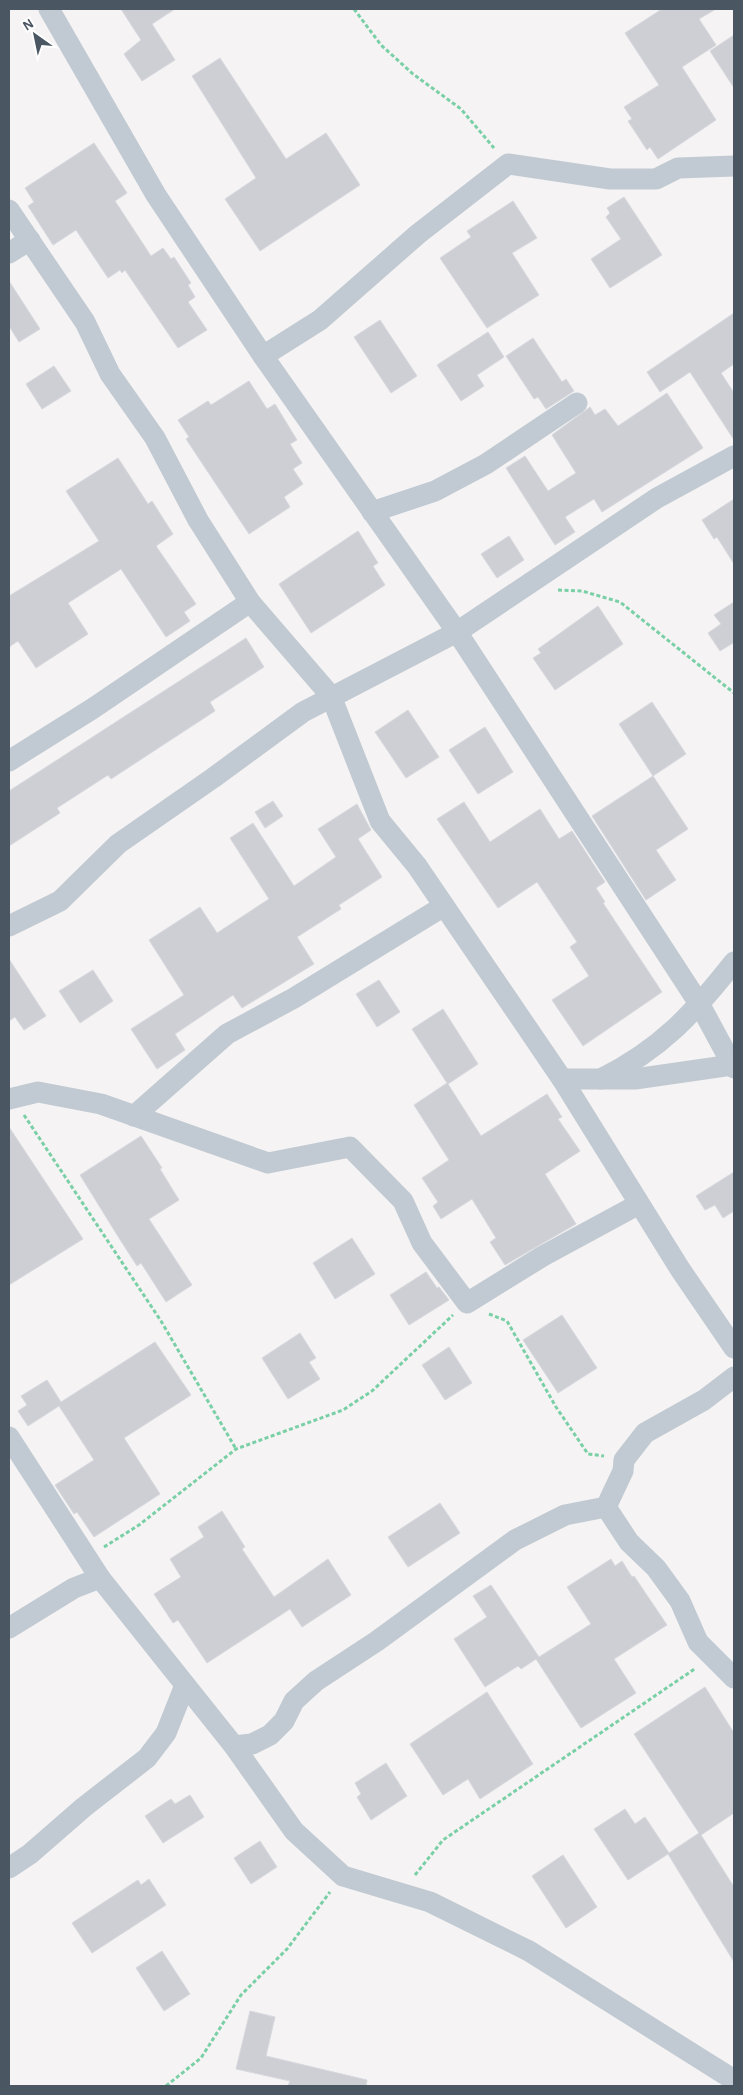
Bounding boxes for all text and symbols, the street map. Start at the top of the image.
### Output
north arrow [10,10,60,60]
text: N [21,16,36,33]

